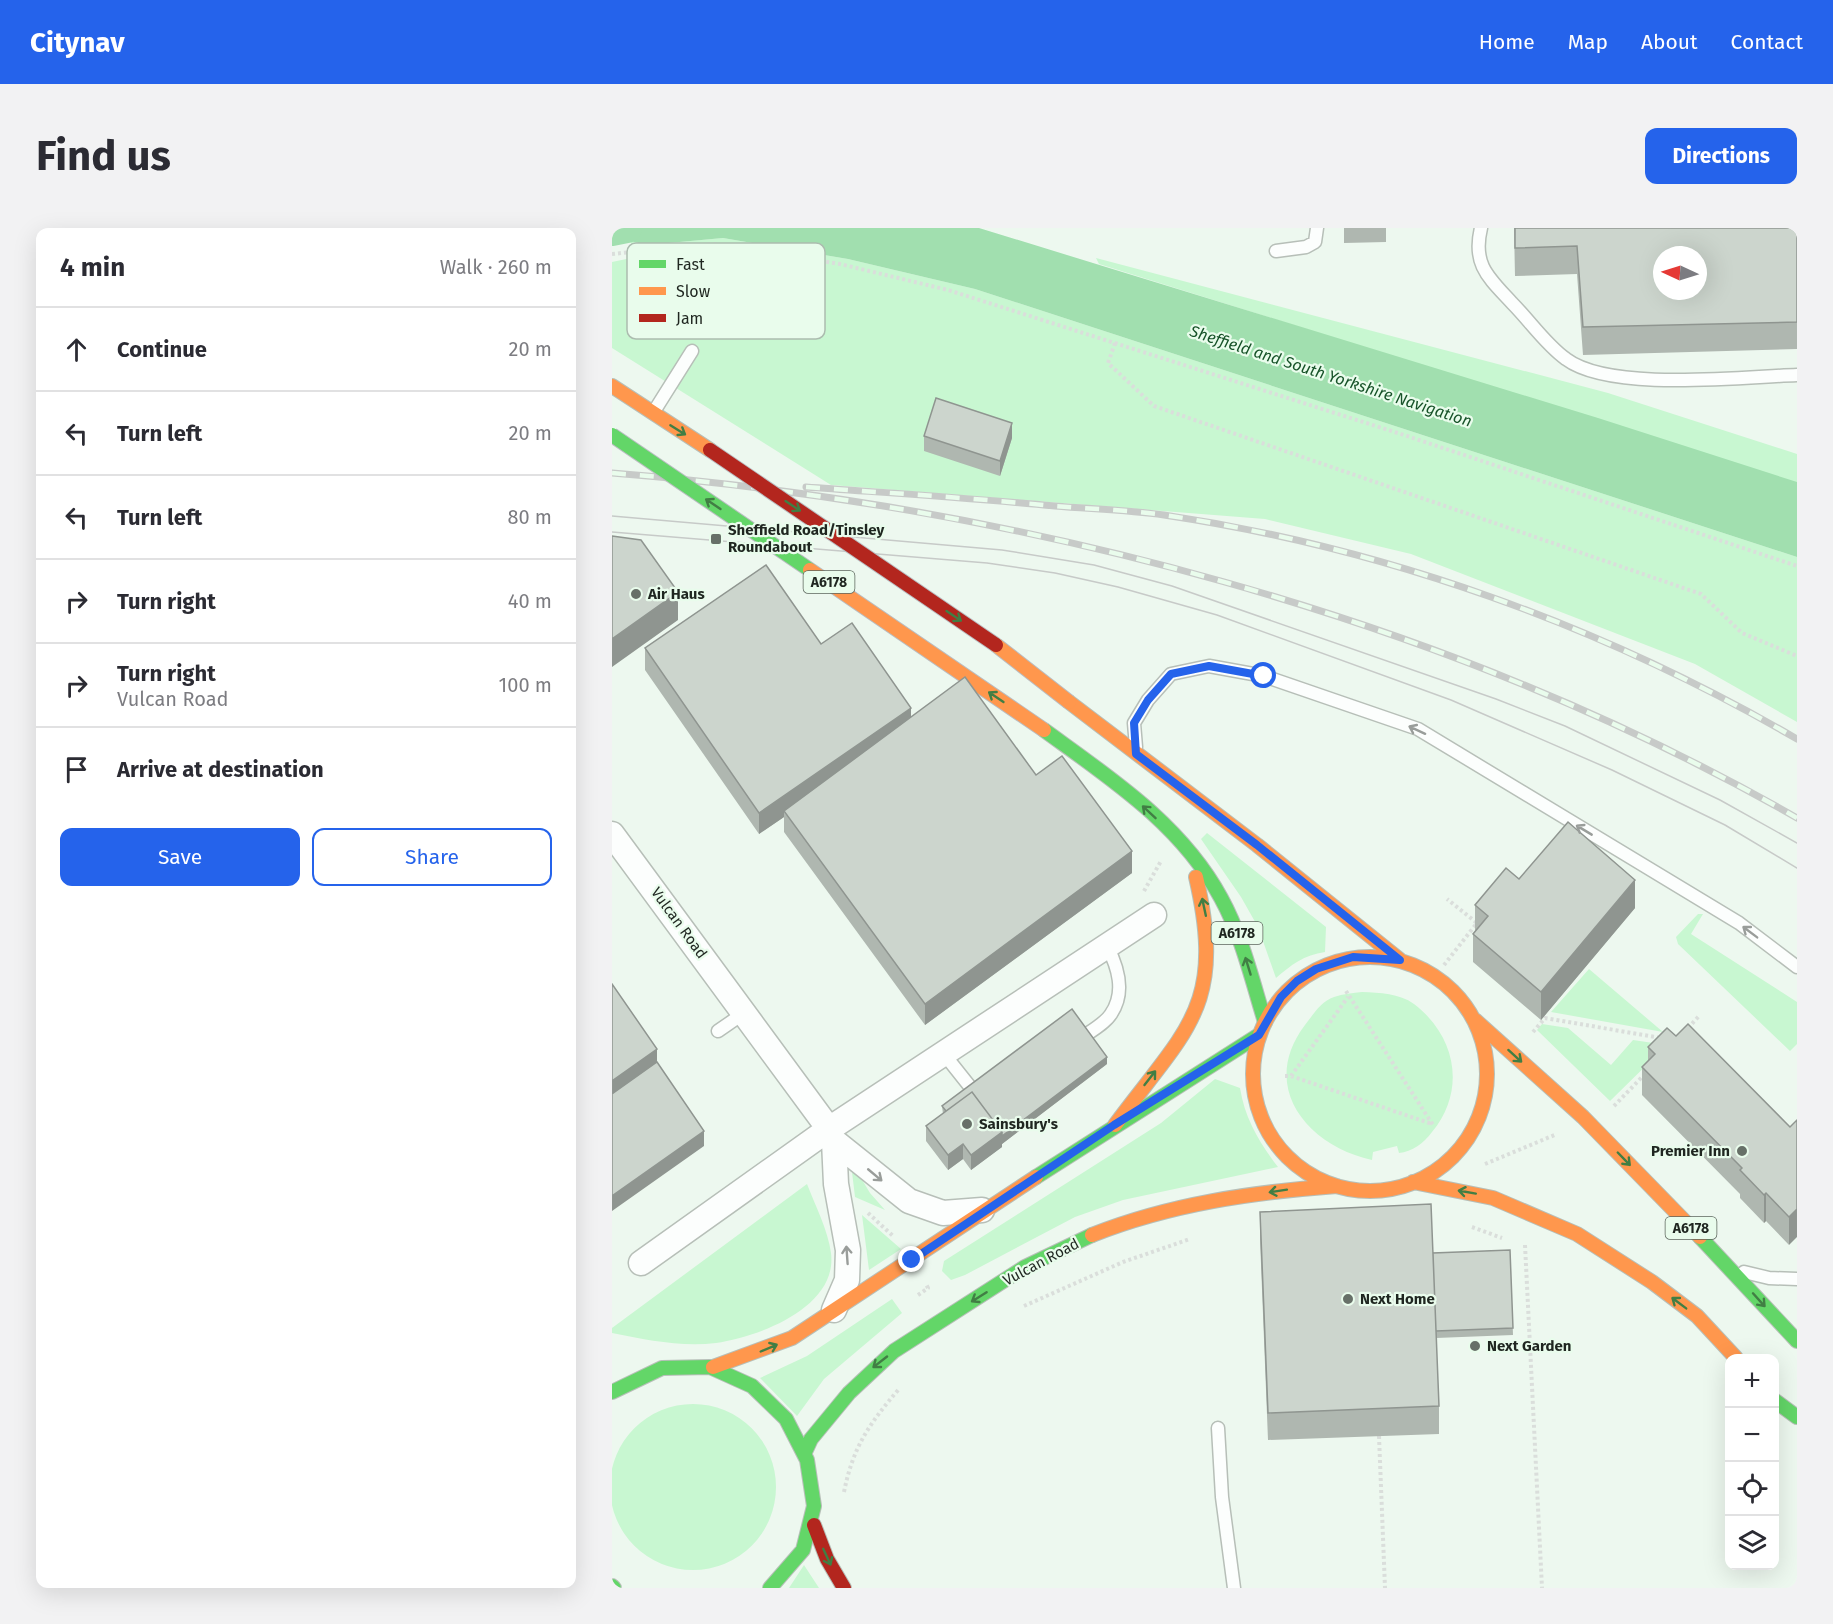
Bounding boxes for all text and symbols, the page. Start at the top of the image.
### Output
text: Citynav [30,26,125,59]
text: Home [1479,29,1535,55]
text: Map [1568,29,1608,55]
text: About [1641,29,1698,55]
text: Contact [1731,29,1803,55]
button: Directions [1645,128,1797,184]
text: Find us [36,131,171,181]
legend [627,243,825,339]
north arrow [1653,246,1707,300]
text: 4 min [60,252,125,283]
text: Walk · 260 m [440,255,552,279]
text: Fast [676,255,705,274]
text: Slow [676,282,711,301]
text: Jam [676,309,703,328]
water label: Sheffield and South Yorkshire Navigation [1187,321,1474,431]
icon: ahead [60,333,93,366]
text: Continue [117,336,207,363]
text: 20 m [509,337,552,361]
icon: left [60,417,93,450]
text: Turn left [117,420,202,447]
text: 20 m [509,421,552,445]
one-way arrow [669,424,686,436]
one-way arrow [706,498,722,510]
one-way arrow [785,500,801,512]
icon: left [60,501,93,534]
text: Turn left [117,504,202,531]
text: 80 m [507,505,552,529]
place label: Sheffield Road/Tinsley Roundabout [728,521,884,556]
marker: Sheffield Road/Tinsley Roundabout [709,532,723,546]
road number: A6178 [804,571,854,593]
icon: right [60,585,93,618]
place label: Air Haus [647,585,705,603]
marker: Air Haus [629,587,643,601]
text: Turn right [117,588,216,615]
text: 40 m [508,589,552,613]
one-way arrow [945,611,962,623]
text: Turn right [117,660,216,687]
route start [1250,662,1276,688]
icon: right [60,669,93,702]
text: 100 m [499,673,552,697]
text: Vulcan Road [117,687,229,711]
one-way arrow [988,691,1005,703]
one-way arrow [1408,724,1426,735]
icon: arrive [60,753,93,786]
text: Arrive at destination [117,756,324,783]
one-way arrow [1142,805,1157,819]
one-way arrow [1576,823,1593,835]
button: Save [60,828,300,886]
button: Share [312,828,552,886]
street label: Vulcan Road [647,884,711,962]
one-way arrow [1198,898,1209,918]
road number: A6178 [1212,922,1262,944]
one-way arrow [1743,925,1759,938]
one-way arrow [1242,957,1253,976]
one-way arrow [1507,1049,1522,1063]
one-way arrow [1143,1070,1156,1086]
place label: Sainsbury's [979,1115,1058,1133]
marker: Sainsbury's [960,1117,974,1131]
place label: Premier Inn [1651,1142,1730,1160]
marker: Premier Inn [1735,1144,1749,1158]
one-way arrow [1617,1152,1631,1167]
one-way arrow [867,1168,882,1182]
one-way arrow [1269,1185,1289,1196]
one-way arrow [1457,1186,1477,1197]
road number: A6178 [1666,1217,1716,1239]
street label: Vulcan Road [1000,1234,1082,1290]
one-way arrow [841,1245,852,1265]
route end [898,1246,924,1272]
place label: Next Home [1360,1290,1435,1308]
one-way arrow [971,1291,988,1303]
marker: Next Home [1341,1292,1355,1306]
one-way arrow [1752,1292,1766,1307]
one-way arrow [1672,1297,1688,1310]
place label: Next Garden [1487,1337,1571,1355]
marker: Next Garden [1468,1339,1482,1353]
one-way arrow [759,1342,778,1353]
map controls [1725,1354,1779,1570]
button: + [1725,1354,1779,1408]
one-way arrow [872,1356,888,1369]
button: − [1725,1408,1779,1462]
button: locate [1725,1462,1779,1516]
button: layers [1725,1516,1779,1570]
one-way arrow [822,1547,834,1565]

